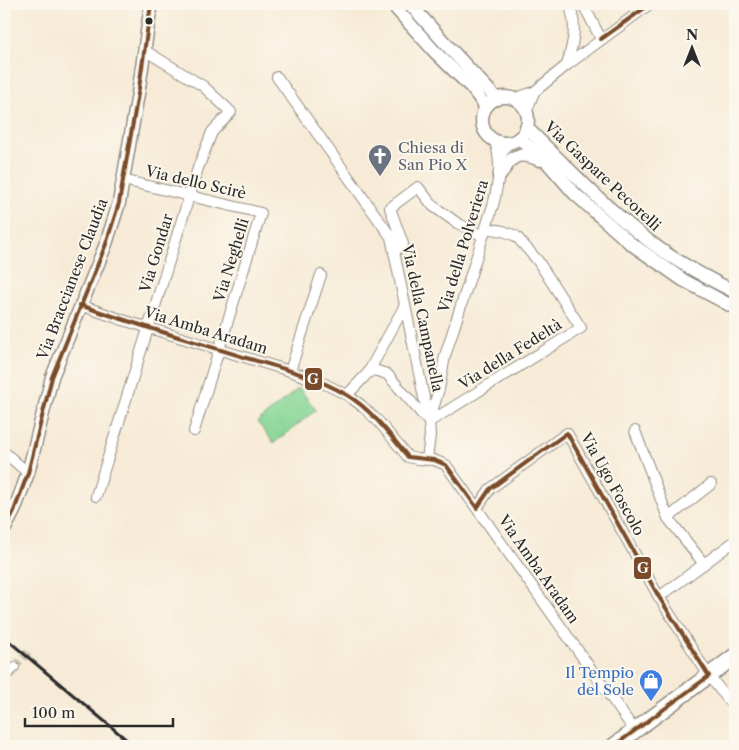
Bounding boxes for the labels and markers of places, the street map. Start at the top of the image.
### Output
unlabelled marker [144,16,154,26]
place label: Chiesa di San Pio X [398,138,468,174]
church icon: Chiesa di San Pio X [367,143,393,177]
place label: Il Tempio del Sole [565,663,634,699]
shop icon: Il Tempio del Sole [638,668,664,702]

